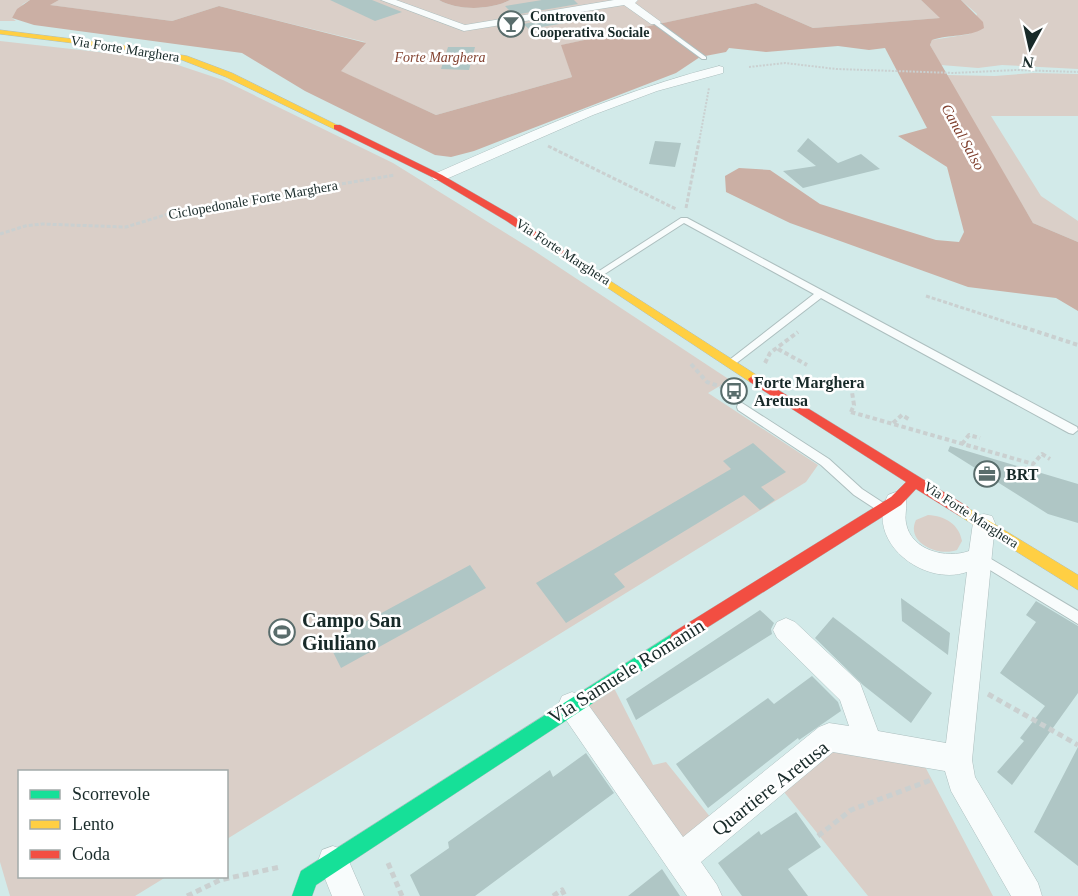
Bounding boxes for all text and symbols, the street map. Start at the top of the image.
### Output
bar icon: Controvento Cooperativa Sociale [496,9,526,39]
place label: Controvento Cooperativa Sociale [530,9,649,40]
north arrow [1000,18,1060,78]
street label: Via Forte Marghera [69,33,181,65]
park label: Forte Marghera [394,50,485,65]
text: N [1021,53,1035,72]
water label: Canal Salso [938,101,988,173]
street label: Ciclopedonale Forte Marghera [167,178,340,222]
street label: Via Forte Marghera [513,216,614,289]
place label: Forte Marghera Aretusa [754,374,865,409]
bus stop icon: Forte Marghera Aretusa [719,376,749,406]
office icon: BRT [972,459,1002,489]
place label: BRT [1006,466,1039,483]
street label: Via Forte Marghera [921,479,1022,552]
place label: Campo San Giuliano [302,609,401,654]
street label: Via Samuele Romanin [544,614,708,728]
sports icon: Campo San Giuliano [267,617,297,647]
street label: Quartiere Aretusa [707,736,833,840]
legend [18,770,228,878]
text: Scorrevole [72,784,150,804]
text: Lento [72,814,114,834]
text: Coda [72,844,110,864]

